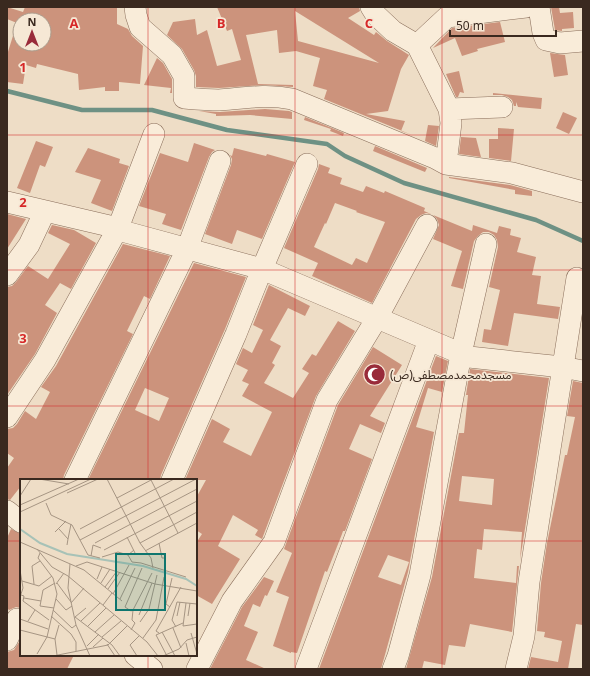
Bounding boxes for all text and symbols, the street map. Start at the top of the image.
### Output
text: A [70,10,79,38]
text: B [217,10,226,38]
text: C [365,10,373,38]
text: N [28,11,36,34]
north arrow [12,12,52,52]
scale bar [450,12,556,38]
text: 50 m [456,14,484,39]
text: 1 [19,54,27,82]
text: 2 [19,189,27,217]
text: 3 [19,325,27,353]
mosque icon: مسجدمحمدمصطفی(ص) [361,362,387,388]
place label: مسجدمحمدمصطفی(ص) [390,363,512,388]
inset map [20,479,197,656]

